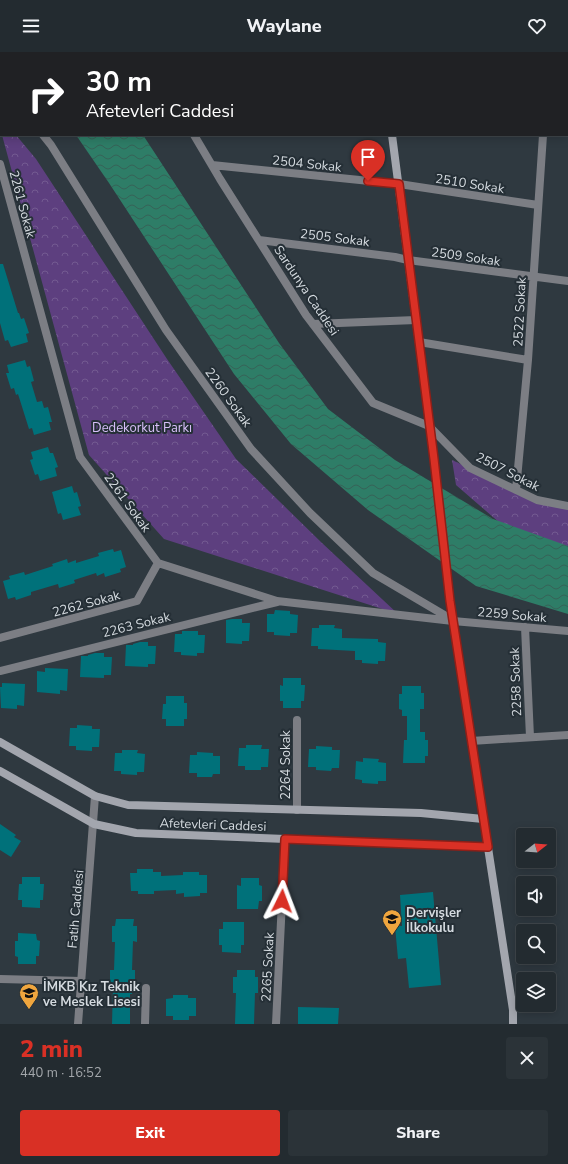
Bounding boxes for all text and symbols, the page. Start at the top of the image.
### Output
text: Waylane [246,14,322,38]
icon: menu [20,15,42,37]
icon: heart [526,15,548,37]
text: 30 m [86,63,152,101]
icon: right [20,68,72,120]
text: Afetevleri Caddesi [86,99,234,123]
pin [351,140,385,181]
icon: arrive [357,146,379,168]
street label: 2504 Sokak [271,151,343,177]
street label: 2261 Sokak [4,168,40,241]
street label: 2510 Sokak [434,170,506,198]
street label: 2505 Sokak [299,225,371,251]
street label: Sardunya Caddesi [269,242,343,339]
street label: 2509 Sokak [430,243,502,271]
street label: 2522 Sokak [509,276,531,347]
street label: 2260 Sokak [200,364,256,431]
park label: Dedekorkut Parkı [92,419,192,437]
street label: 2507 Sokak [472,448,543,496]
street label: 2261 Sokak [99,469,155,536]
street label: 2262 Sokak [50,586,123,622]
street label: 2259 Sokak [476,603,548,627]
street label: 2263 Sokak [100,608,173,642]
street label: 2258 Sokak [506,646,526,717]
street label: 2264 Sokak [277,730,295,800]
street label: Afetevleri Caddesi [159,814,267,836]
north arrow [516,828,556,868]
map controls [516,828,556,1012]
street label: Fatih Caddesi [64,869,88,949]
button: sound [516,876,556,916]
position arrow [261,880,303,922]
place label: Dervişler İlkokulu [406,904,462,937]
school or university icon: Dervişler İlkokulu [381,908,403,936]
button: search [516,924,556,964]
street label: 2265 Sokak [257,931,279,1002]
button: layers [516,972,556,1012]
place label: İMKB Kız Teknik ve Meslek Lisesi [42,978,141,1011]
school or university icon: İMKB Kız Teknik ve Meslek Lisesi [18,982,40,1010]
text: 2 min [20,1033,83,1065]
button: close [506,1037,548,1079]
text: 440 m · 16:52 [20,1064,102,1082]
button: Exit [20,1110,280,1156]
button: Share [288,1110,548,1156]

